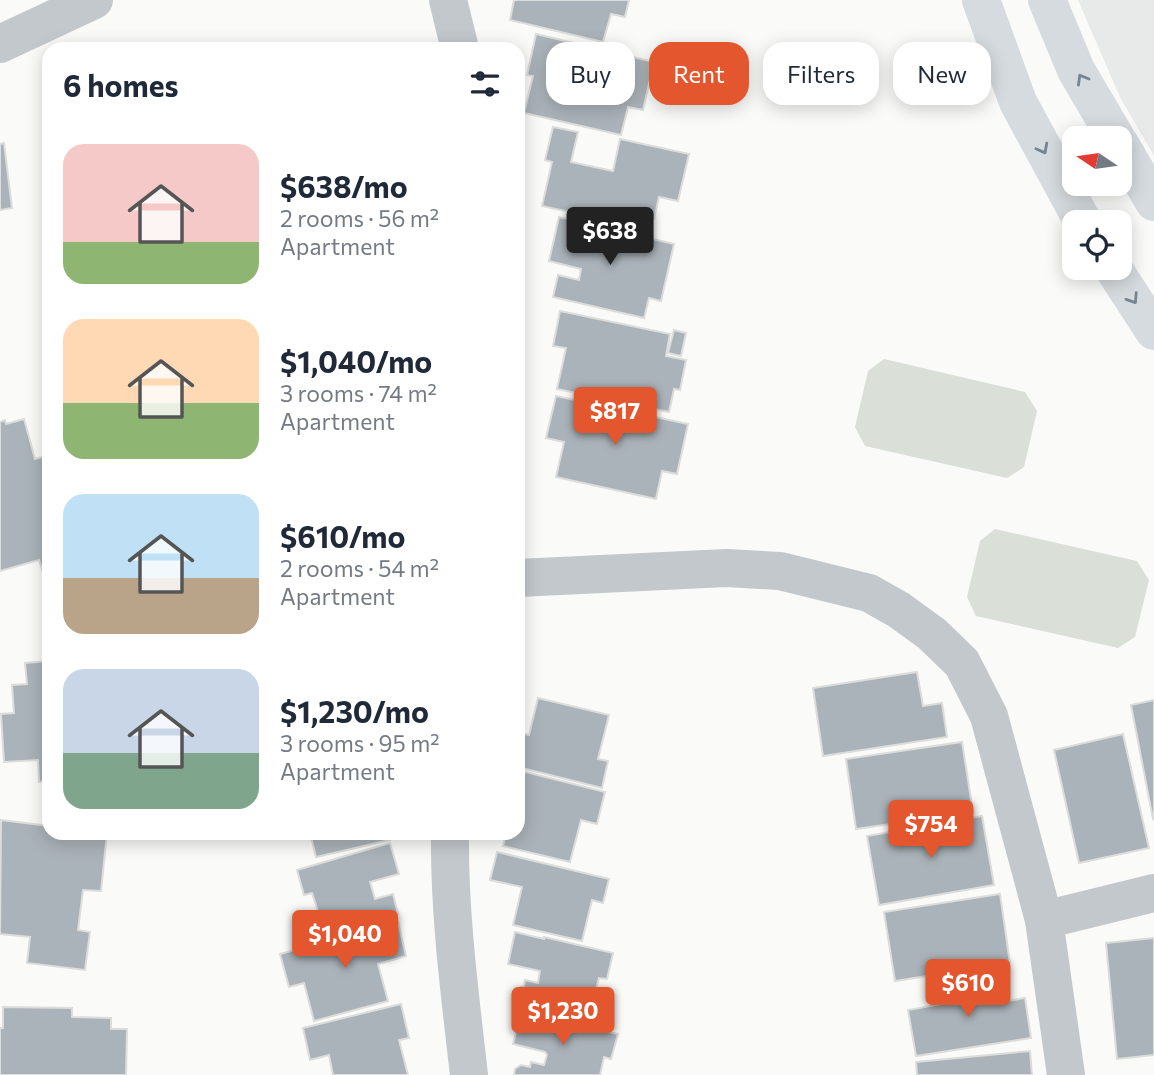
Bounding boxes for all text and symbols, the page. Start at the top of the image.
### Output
chip: Buy [546,42,635,105]
chip: Rent [649,42,749,105]
chip: Filters [763,42,879,105]
chip: New [893,42,991,105]
icon: filters [466,65,504,103]
text: 6 homes [63,66,178,103]
one-way arrow [1077,74,1090,87]
north arrow [1062,126,1132,196]
map controls [1062,126,1132,280]
one-way arrow [1035,141,1048,154]
text: $638/mo [280,167,408,204]
icon: home [119,172,203,256]
text: 2 rooms · 56 m² [280,204,439,232]
pin: $638 [569,208,651,267]
button: locate [1062,210,1132,280]
text: $638 [583,216,637,244]
text: Apartment [280,232,395,260]
one-way arrow [1125,292,1138,305]
text: $1,040/mo [280,342,432,379]
icon: home [119,347,203,431]
text: 3 rooms · 74 m² [280,379,437,407]
pin: $817 [574,388,656,447]
text: $817 [590,396,640,424]
text: Apartment [280,407,395,435]
text: $610/mo [280,517,405,554]
icon: home [119,522,203,606]
text: 2 rooms · 54 m² [280,554,439,582]
text: Apartment [280,582,395,610]
text: $1,230/mo [280,692,429,729]
icon: home [119,697,203,781]
text: 3 rooms · 95 m² [280,729,439,757]
text: Apartment [280,757,395,785]
pin: $754 [890,800,972,860]
text: $754 [904,809,958,837]
pin: $1,040 [288,911,402,970]
text: $1,040 [308,919,382,947]
pin: $610 [927,960,1009,1019]
text: $610 [941,968,995,996]
pin: $1,230 [506,988,620,1047]
text: $1,230 [527,996,599,1024]

